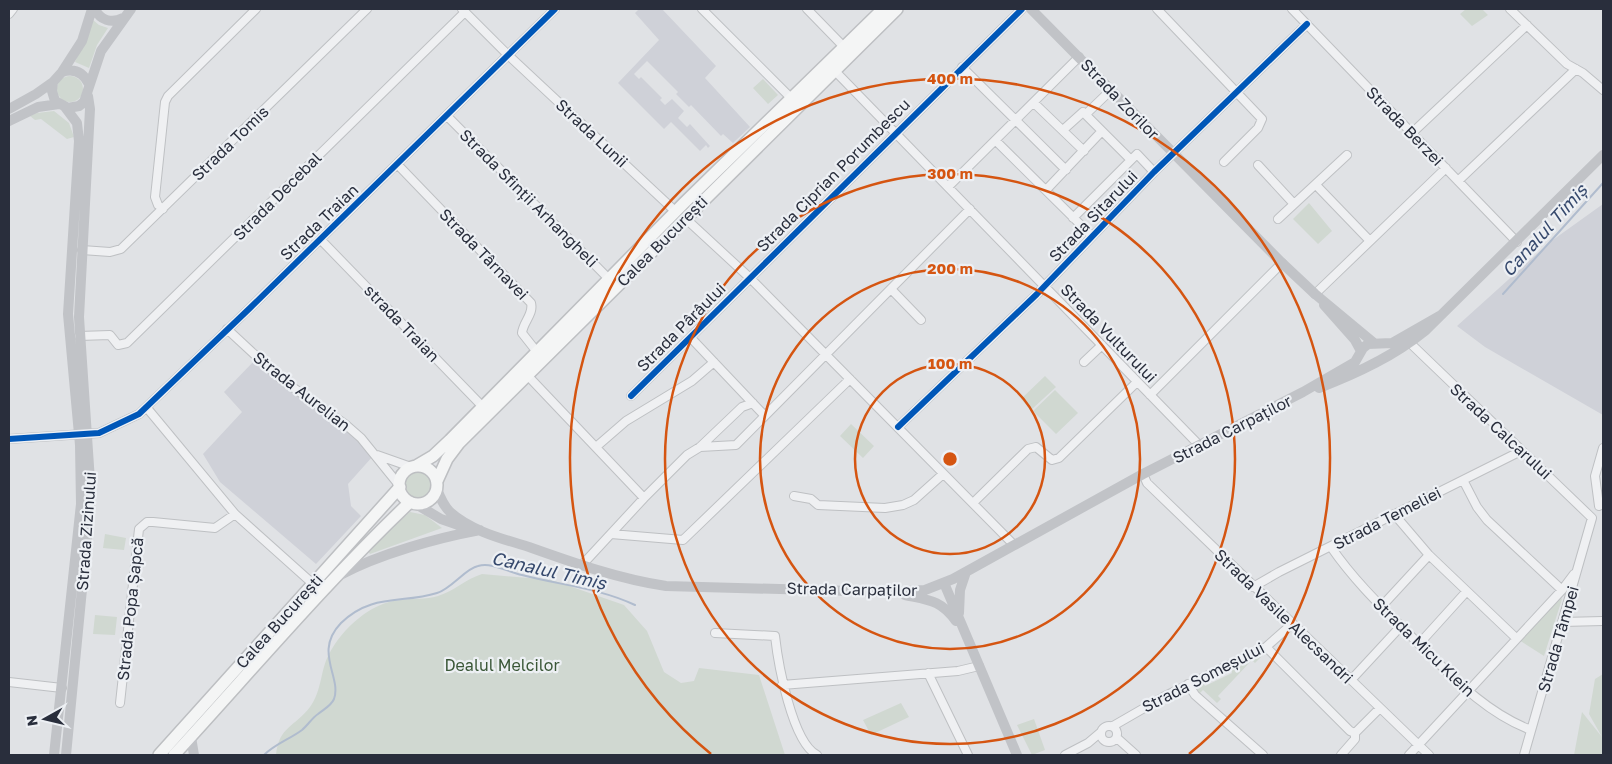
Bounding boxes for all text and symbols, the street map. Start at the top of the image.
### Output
street label: Strada Zorilor [1076,54,1164,144]
text: 400 m [927,69,973,87]
street label: Strada Berzei [1362,82,1448,170]
street label: Strada Ciprian Porumbescu [752,94,914,256]
street label: Strada Lunii [552,95,632,171]
street label: Strada Tomis [187,101,273,185]
street label: Strada Sfinții Arhangheli [456,125,602,271]
street label: Strada Decebal [229,148,325,244]
text: 300 m [927,164,973,182]
street label: Strada Sitarului [1044,166,1142,266]
water label: Canalul Timiș [1497,178,1593,281]
street label: Strada Traian [276,180,362,264]
street label: Calea București [612,191,712,291]
street label: Strada Târnavei [435,204,533,304]
text: 200 m [927,259,973,277]
street label: Strada Pârâului [632,278,730,376]
street label: Strada Vulturului [1057,279,1161,387]
street label: strada Traian [360,280,444,366]
street label: Strada Aurelian [249,347,355,435]
text: 100 m [928,354,972,372]
street label: Strada Calcarului [1446,379,1556,483]
street label: Strada Carpaților [1169,390,1295,468]
centre of rings [941,450,959,468]
street label: Strada Zizinului [72,471,100,591]
street label: Strada Temeliei [1330,482,1444,554]
street label: Strada Popa Șapcă [113,536,147,682]
street label: Strada Vasile Alecsandri [1210,544,1358,688]
water label: Canalul Timiș [489,546,610,595]
street label: Calea București [231,570,327,672]
street label: Strada Carpaților [786,578,918,600]
street label: Strada Tâmpei [1533,583,1583,695]
street label: Strada Micu Klein [1369,593,1479,701]
street label: Strada Someșului [1138,637,1268,717]
park label: Dealul Melcilor [444,655,560,675]
north arrow [20,694,70,744]
text: N [22,714,41,727]

